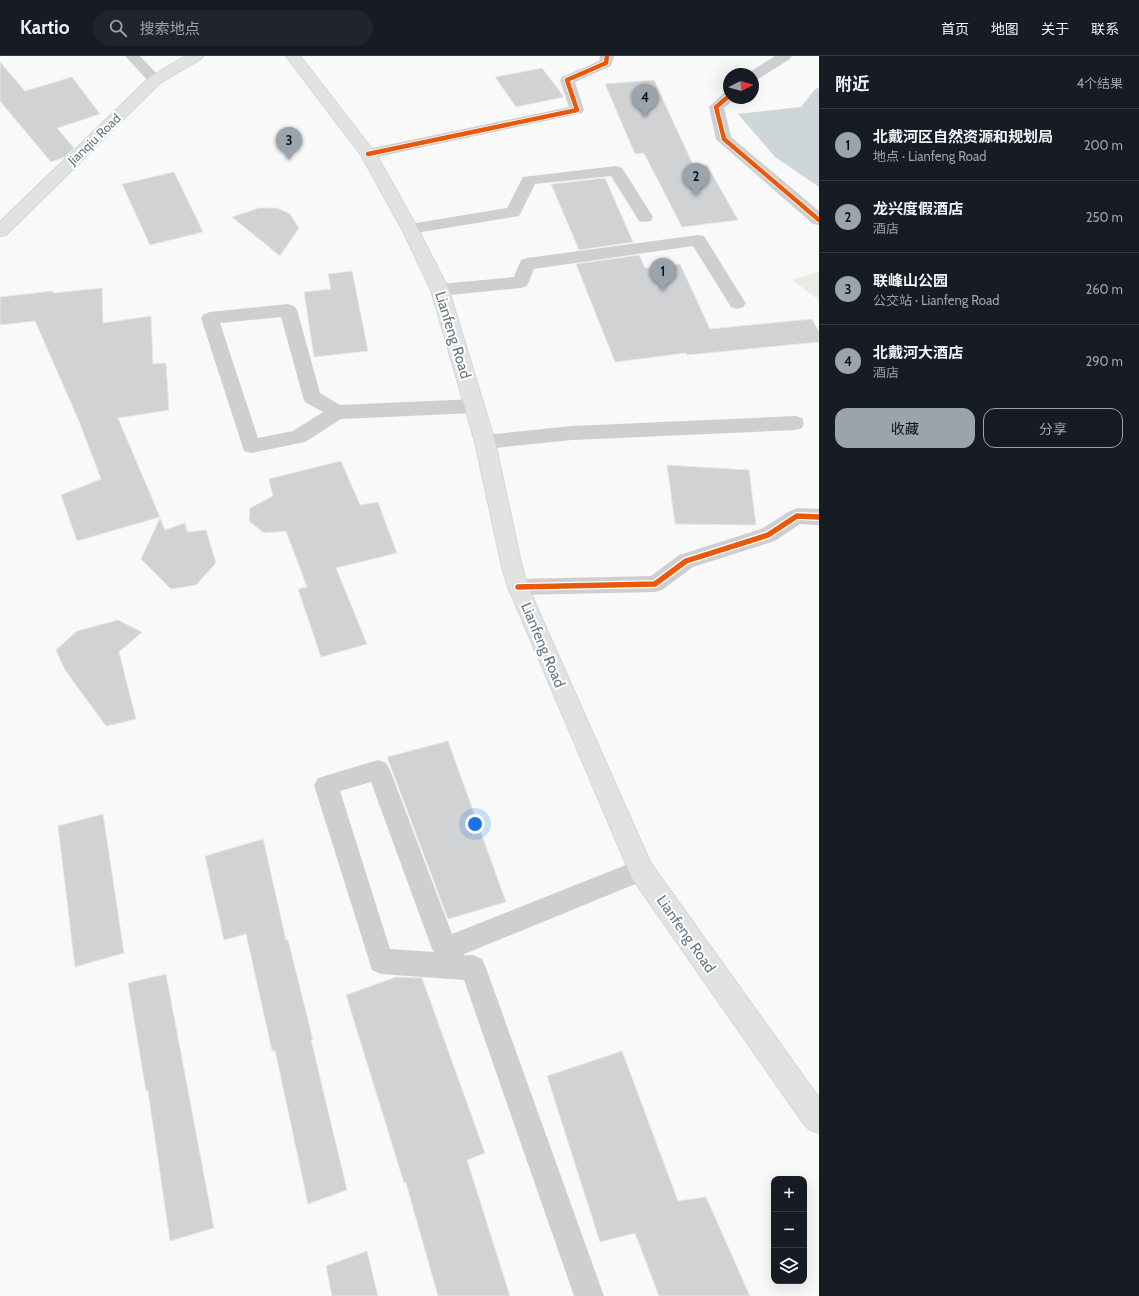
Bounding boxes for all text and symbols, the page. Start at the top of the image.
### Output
search box [93,10,373,46]
text: Kartio [20,16,69,39]
icon: search [107,17,129,39]
text: 搜索地点 [139,20,200,38]
text: 首页 [941,20,969,38]
text: 地图 [991,20,1019,38]
text: 关于 [1041,20,1069,38]
text: 联系 [1091,20,1119,38]
north arrow [723,68,759,104]
text: 附近 [835,74,869,94]
text: 4个结果 [1076,75,1123,91]
pin: 4 [632,84,658,117]
street label: Jianqiu Road [63,110,124,169]
pin: 3 [276,127,302,160]
text: 北戴河区自然资源和规划局 [873,128,1053,146]
text: 1 [846,137,850,153]
text: 200 m [1084,137,1123,153]
text: 地点 · Lianfeng Road [873,148,986,164]
pin: 2 [683,163,709,196]
text: 龙兴度假酒店 [873,200,963,218]
text: 2 [845,209,851,225]
text: 250 m [1086,209,1123,225]
text: 酒店 [873,220,899,236]
pin: 1 [650,258,676,291]
text: 联峰山公园 [873,272,948,290]
text: 3 [844,281,852,297]
text: 260 m [1085,281,1123,297]
street label: Lianfeng Road [431,289,475,381]
text: 公交站 · Lianfeng Road [873,292,999,308]
text: 北戴河大酒店 [873,344,963,362]
text: 4 [844,353,852,369]
text: 290 m [1085,353,1123,369]
text: 酒店 [873,364,899,380]
button: 收藏 [835,408,975,448]
button: 分享 [983,408,1123,448]
street label: Lianfeng Road [517,600,569,690]
your location [465,814,485,834]
street label: Lianfeng Road [653,892,719,976]
map controls [771,1176,807,1284]
button: + [771,1176,807,1212]
button: − [771,1212,807,1248]
button: layers [771,1248,807,1284]

